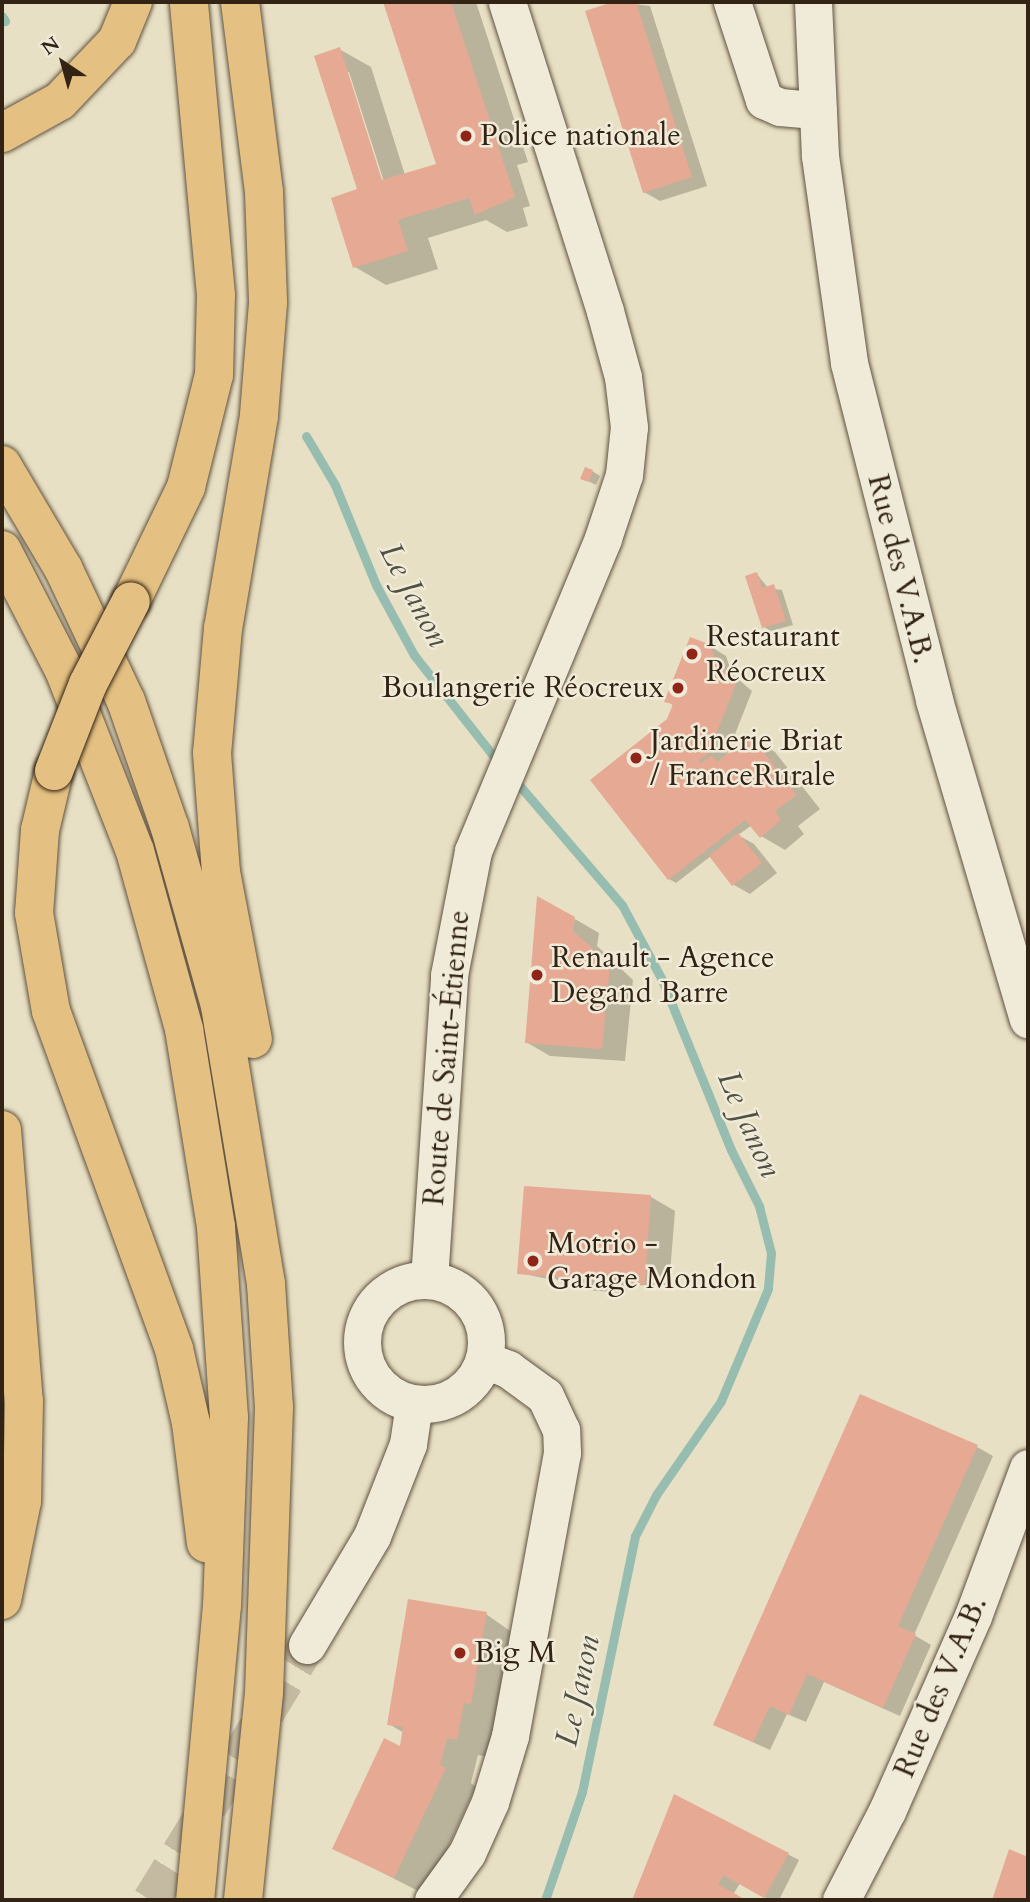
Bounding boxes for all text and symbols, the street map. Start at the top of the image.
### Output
north arrow [28,28,98,98]
text: N [36,31,65,61]
place label: Police nationale [480,118,681,154]
marker: Police nationale [458,128,474,144]
street label: Rue des V.A.B. [859,471,941,667]
water label: Le Janon [371,536,457,654]
place label: Restaurant Réocreux [706,619,840,690]
marker: Restaurant Réocreux [684,646,700,662]
place label: Boulangerie Réocreux [382,670,664,706]
marker: Boulangerie Réocreux [670,680,686,696]
place label: Jardinerie Briat / FranceRurale [650,723,842,794]
marker: Jardinerie Briat / FranceRurale [628,750,644,766]
street label: Route de Saint-Étienne [416,909,478,1207]
place label: Renault - Agence Degand Barre [551,940,775,1010]
marker: Renault - Agence Degand Barre [529,967,545,983]
water label: Le Janon [709,1065,789,1183]
place label: Motrio - Garage Mondon [547,1226,757,1296]
marker: Motrio - Garage Mondon [525,1253,541,1269]
street label: Rue des V.A.B. [887,1591,995,1783]
water label: Le Janon [548,1632,608,1750]
place label: Big M [474,1635,556,1671]
marker: Big M [452,1645,468,1661]

